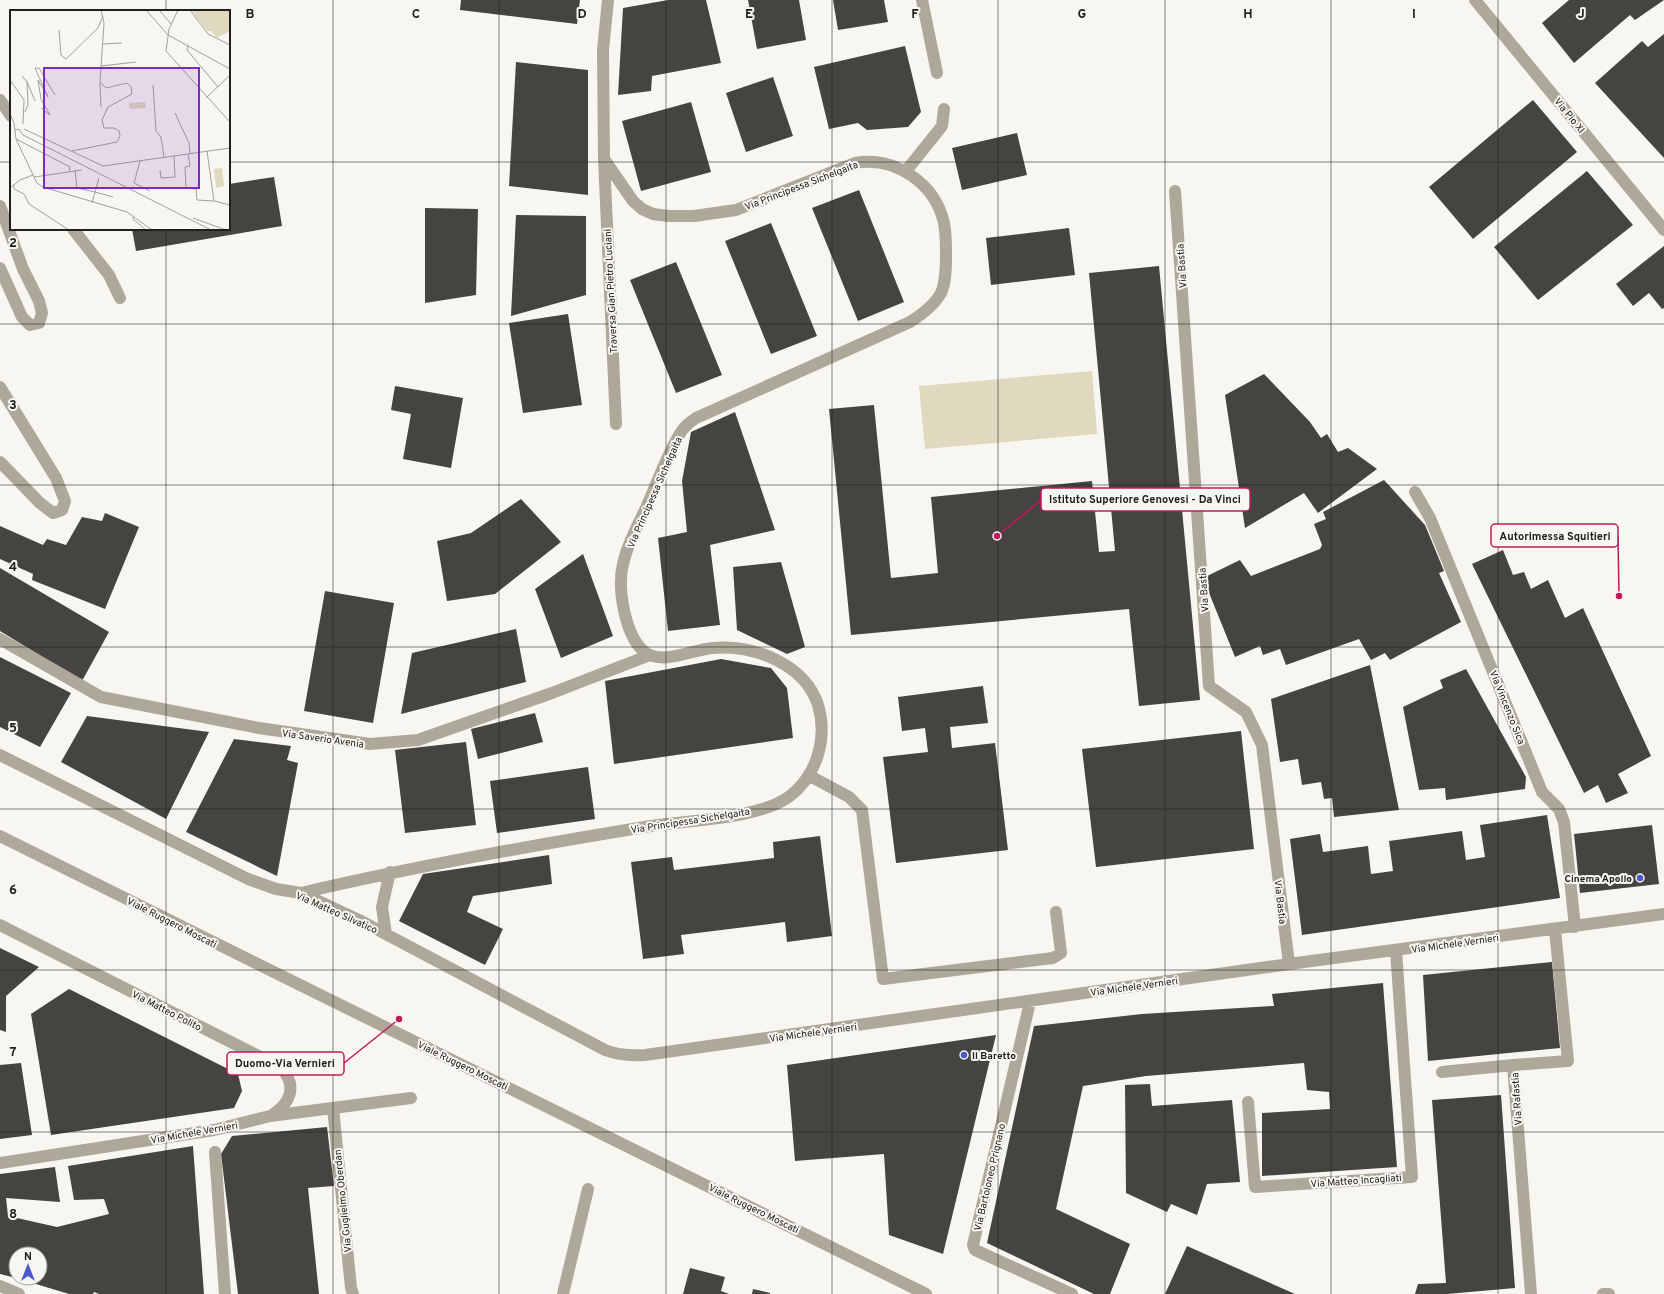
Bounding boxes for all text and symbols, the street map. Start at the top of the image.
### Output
text: B [246,7,255,23]
text: C [412,7,420,23]
text: D [577,7,587,23]
text: E [745,7,753,23]
text: F [911,7,919,23]
text: G [1078,7,1087,23]
text: H [1243,7,1253,23]
text: I [1412,7,1416,23]
text: J [1577,7,1585,23]
inset map [10,10,230,230]
street label: Via Pio XI [1551,95,1587,136]
street label: Via Principessa Sichelgaita [743,159,860,214]
street label: Traversa Gian Pietro Luciani [602,228,621,353]
text: 2 [9,236,17,252]
street label: Via Bastia [1174,243,1191,289]
text: 3 [9,398,17,414]
street label: Via Principessa Sichelgaita [625,435,686,550]
callout: Istituto Superiore Genovesi - Da Vinci [1041,488,1250,511]
text: Istituto Superiore Genovesi - Da Vinci [1049,493,1241,507]
callout: Autorimessa Squitieri [1491,524,1618,547]
text: Autorimessa Squitieri [1499,530,1611,544]
text: 4 [9,560,17,576]
street label: Via Bastia [1196,567,1213,613]
street label: Via Vincenzo Sica [1486,669,1527,747]
text: 5 [9,721,17,737]
street label: Via Saverio Avenia [281,727,365,752]
street label: Via Principessa Sichelgaita [630,806,751,837]
place label: Cinema Apollo [1565,873,1632,886]
marker: Cinema Apollo [1635,873,1645,883]
street label: Via Bastia [1270,879,1289,925]
text: 6 [9,883,17,899]
street label: Via Matteo Silvatico [293,889,380,937]
street label: Viale Ruggero Moscati [124,895,218,952]
street label: Via Michele Vernieri [1411,932,1500,957]
street label: Via Michele Vernieri [1090,975,1179,1000]
street label: Via Matteo Polito [129,988,204,1035]
street label: Via Michele Vernieri [769,1021,858,1046]
street label: Viale Ruggero Moscati [415,1039,510,1094]
text: 7 [10,1045,17,1061]
marker: Il Baretto [959,1050,969,1060]
place label: Il Baretto [972,1050,1016,1063]
callout: Duomo-Via Vernieri [227,1052,344,1075]
text: Duomo-Via Vernieri [235,1057,335,1071]
street label: Via Rafastia [1509,1072,1526,1126]
street label: Via Michele Vernieri [150,1119,239,1148]
street label: Via Bartoloneo Prignano [972,1122,1009,1233]
street label: Via Guglielmo Oberdan [332,1149,355,1253]
street label: Via Matteo Incagliati [1310,1172,1402,1191]
street label: Viale Ruggero Moscati [706,1182,801,1237]
text: 8 [9,1207,17,1223]
north arrow [8,1246,48,1286]
text: N [24,1250,32,1264]

